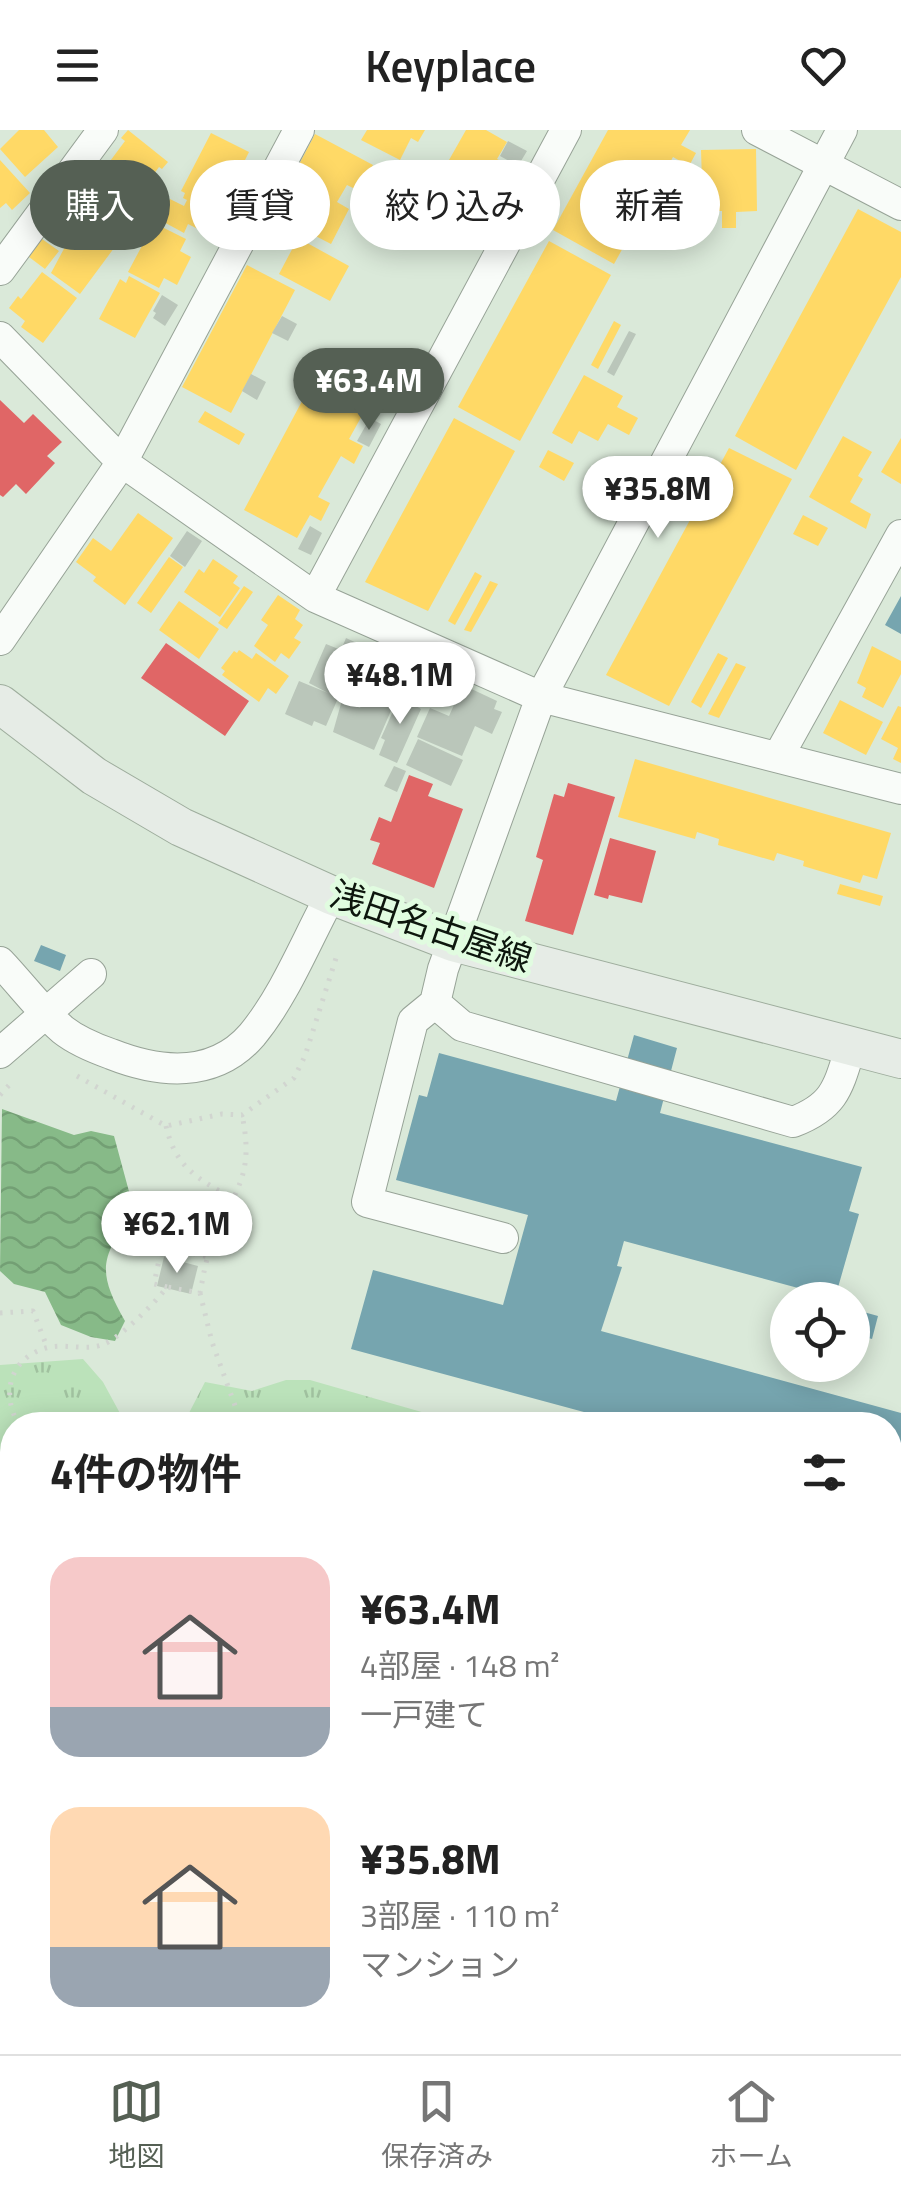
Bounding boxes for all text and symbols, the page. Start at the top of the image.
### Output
text: Keyplace [365,31,536,99]
icon: menu [50,38,105,93]
icon: heart [796,38,851,93]
chip: 購入 [30,160,170,250]
chip: 賃貸 [190,160,330,250]
chip: 絞り込み [350,160,560,250]
chip: 新着 [580,160,720,250]
pin: ¥63.4M [288,348,450,433]
text: ¥63.4M [315,356,423,404]
pin: ¥35.8M [577,456,739,541]
text: ¥35.8M [604,464,712,512]
pin: ¥48.1M [319,642,481,727]
text: ¥48.1M [346,650,454,698]
street label: 浅田名古屋線 [323,866,539,986]
pin: ¥62.1M [96,1191,258,1276]
text: ¥62.1M [123,1199,231,1247]
map controls [770,1282,870,1382]
button: locate [770,1282,870,1382]
text: 4件の物件 [50,1441,242,1505]
icon: filters [797,1445,852,1500]
text: ¥63.4M [360,1576,501,1640]
icon: home [130,1597,250,1717]
text: 4部屋 · 148 m² [360,1641,559,1689]
text: 一戸建て [360,1690,488,1738]
text: ¥35.8M [360,1826,501,1890]
icon: home [130,1847,250,1967]
text: 3部屋 · 110 m² [360,1891,559,1939]
text: マンション [360,1940,520,1988]
tab: 地図 [108,2074,164,2177]
tab: 保存済み [381,2074,493,2177]
tab: ホーム [710,2074,793,2177]

